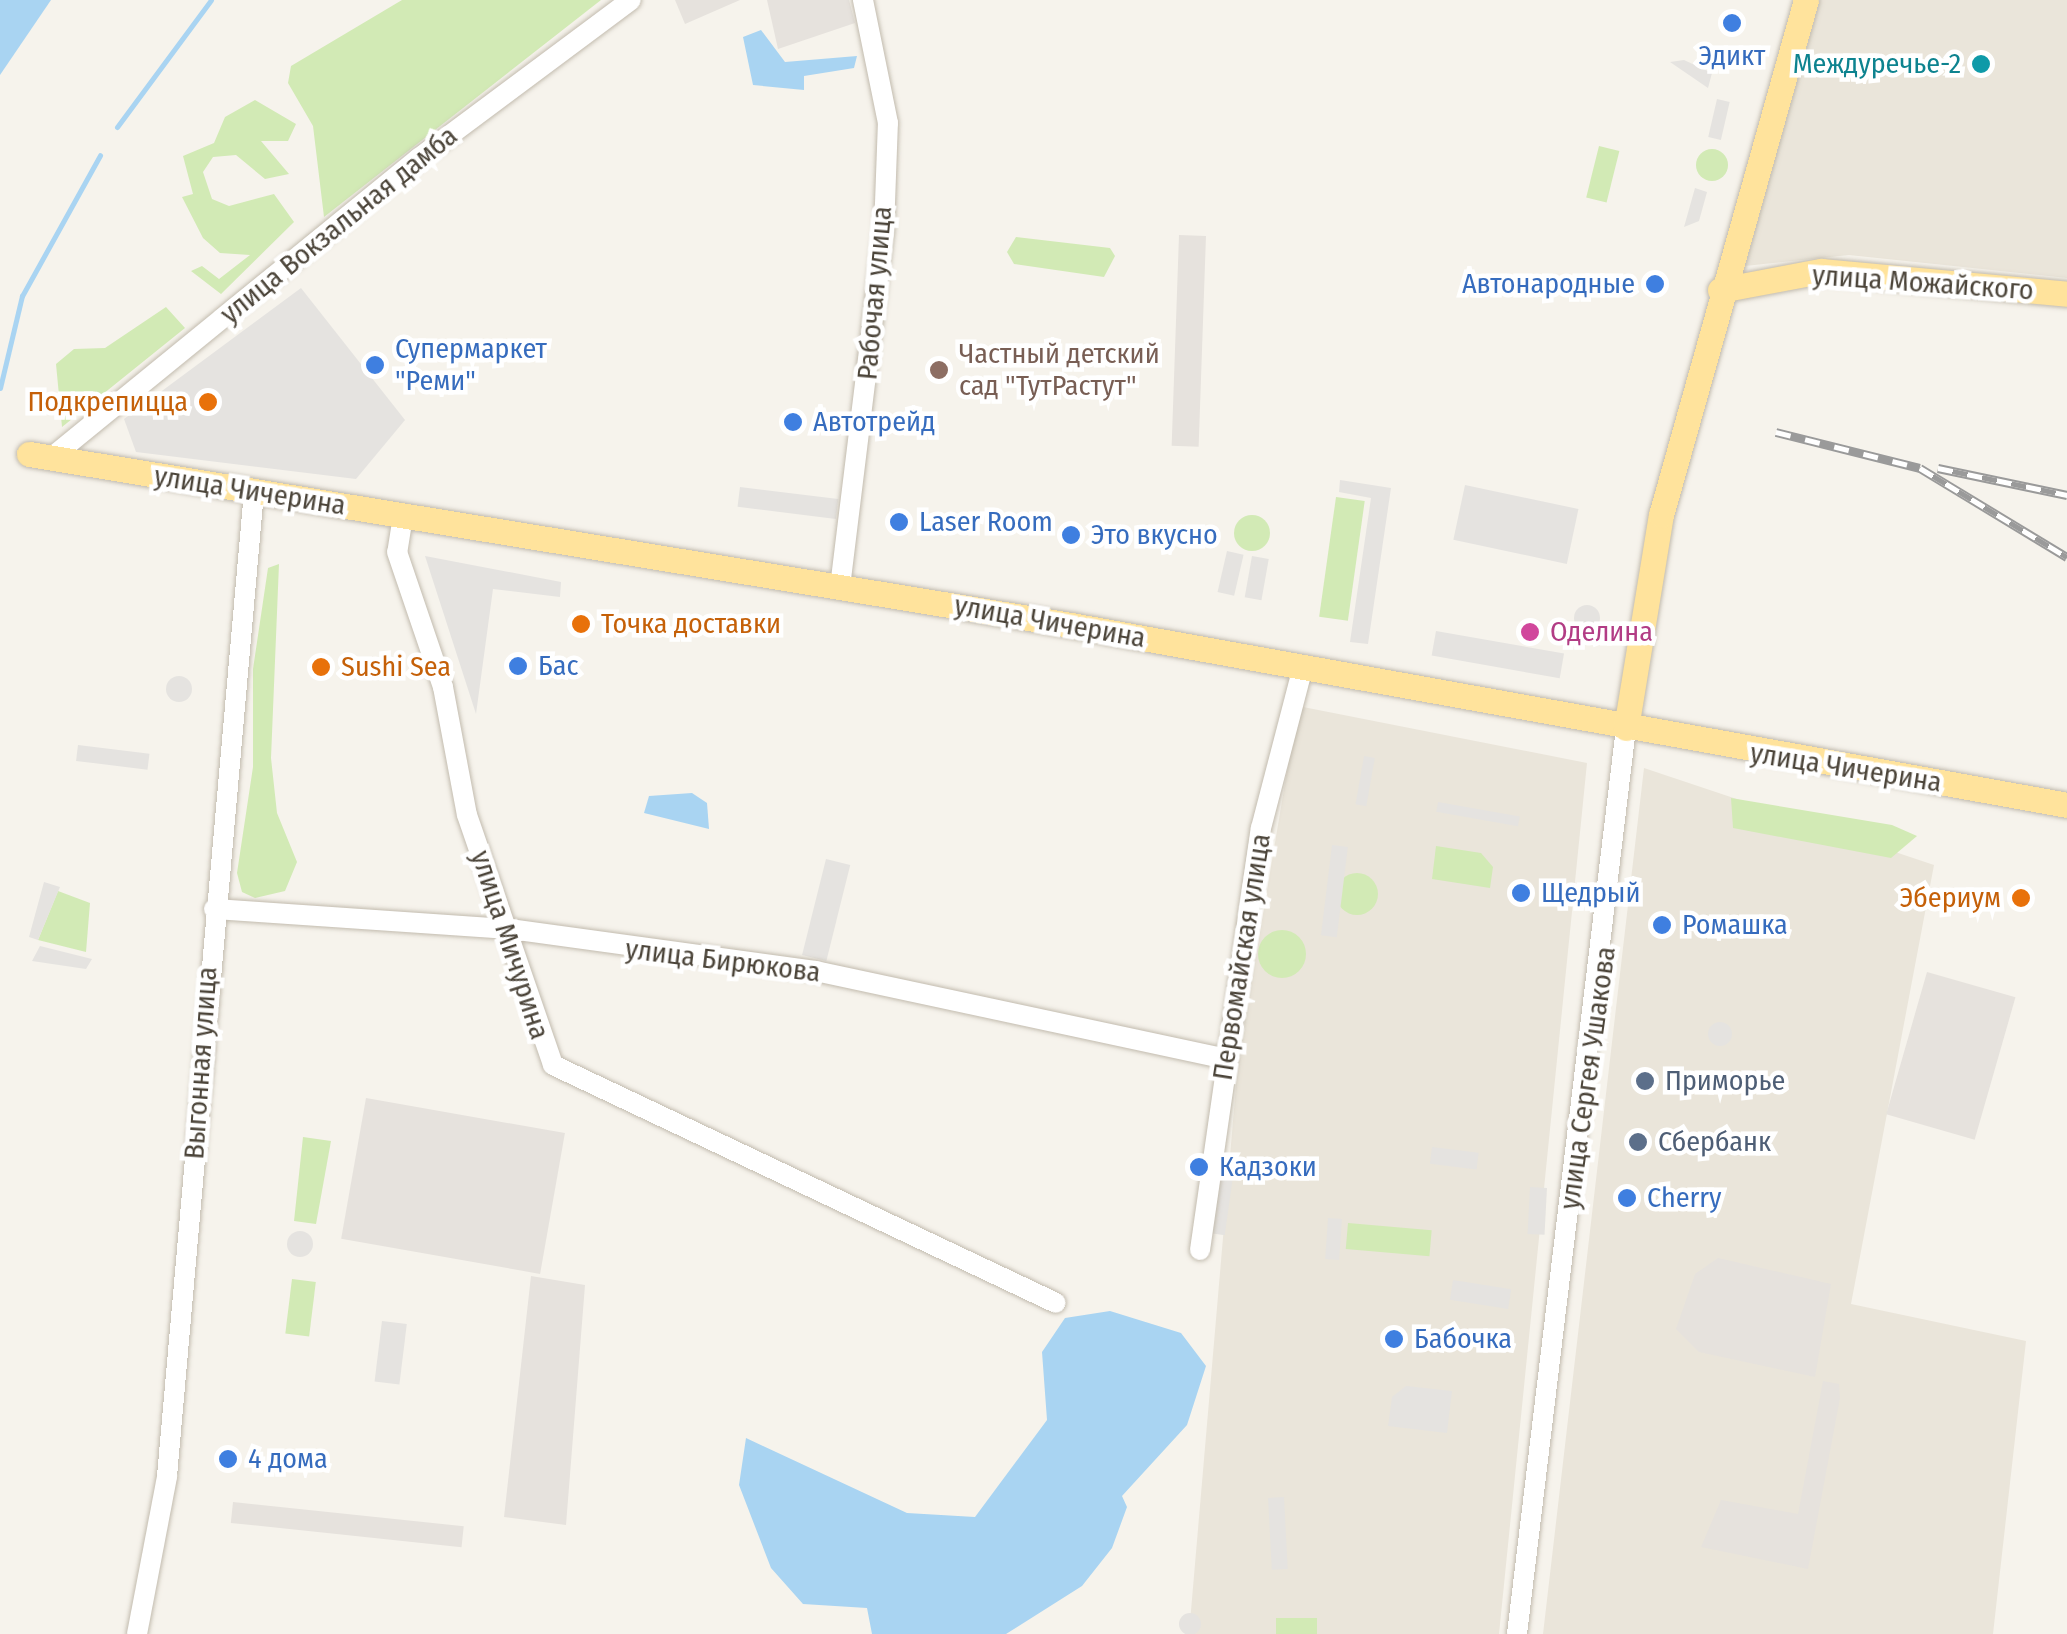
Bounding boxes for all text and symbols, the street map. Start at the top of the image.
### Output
marker: Эдикт [1721,12,1743,34]
place label: Эдикт [1699,39,1765,73]
place label: Междуречье-2 [1793,47,1961,81]
marker: Междуречье-2 [1970,53,1992,75]
street label: улица Вокзальная дамба [214,119,464,331]
street label: Рабочая улица [851,205,899,381]
street label: улица Можайского [1811,259,2035,307]
place label: Автонародные [1462,267,1635,301]
marker: Автонародные [1644,273,1666,295]
place label: Супермаркет "Реми" [395,332,547,398]
place label: Частный детский сад "ТутРастут" [959,337,1160,403]
marker: Супермаркет "Реми" [364,354,386,376]
marker: Частный детский сад "ТутРастут" [928,359,950,381]
place label: Подкрепицца [27,385,188,419]
marker: Подкрепицца [197,391,219,413]
place label: Автотрейд [813,405,935,439]
marker: Автотрейд [782,411,804,433]
street label: улица Чичерина [152,459,348,523]
place label: Laser Room [919,505,1053,539]
marker: Laser Room [888,511,910,533]
place label: Это вкусно [1091,518,1218,552]
marker: Это вкусно [1060,524,1082,546]
street label: улица Чичерина [952,589,1148,655]
place label: Точка доставки [601,607,781,641]
marker: Точка доставки [570,613,592,635]
place label: Оделина [1550,615,1653,649]
marker: Оделина [1519,621,1541,643]
place label: Бас [538,649,578,683]
place label: Sushi Sea [341,650,451,684]
marker: Бас [507,655,529,677]
marker: Sushi Sea [310,656,332,678]
street label: улица Чичерина [1748,736,1944,800]
street label: Первомайская улица [1206,831,1278,1083]
street label: улица Мичурина [464,846,556,1044]
place label: Щедрый [1541,876,1640,910]
place label: Эбериум [1900,881,2001,915]
marker: Щедрый [1510,882,1532,904]
marker: Эбериум [2010,887,2032,909]
place label: Ромашка [1682,908,1788,942]
marker: Ромашка [1651,914,1673,936]
street label: улица Бирюкова [624,932,822,990]
street label: улица Сергея Ушакова [1553,944,1623,1212]
street label: Выгонная улица [178,966,224,1160]
place label: Приморье [1665,1064,1785,1098]
marker: Приморье [1634,1070,1656,1092]
place label: Сбербанк [1658,1125,1771,1159]
marker: Сбербанк [1627,1131,1649,1153]
place label: Кадзоки [1219,1150,1317,1184]
marker: Кадзоки [1188,1156,1210,1178]
place label: Cherry [1647,1181,1722,1215]
marker: Cherry [1616,1187,1638,1209]
place label: Бабочка [1414,1322,1512,1356]
marker: Бабочка [1383,1328,1405,1350]
place label: 4 дома [248,1442,328,1476]
marker: 4 дома [217,1448,239,1470]

